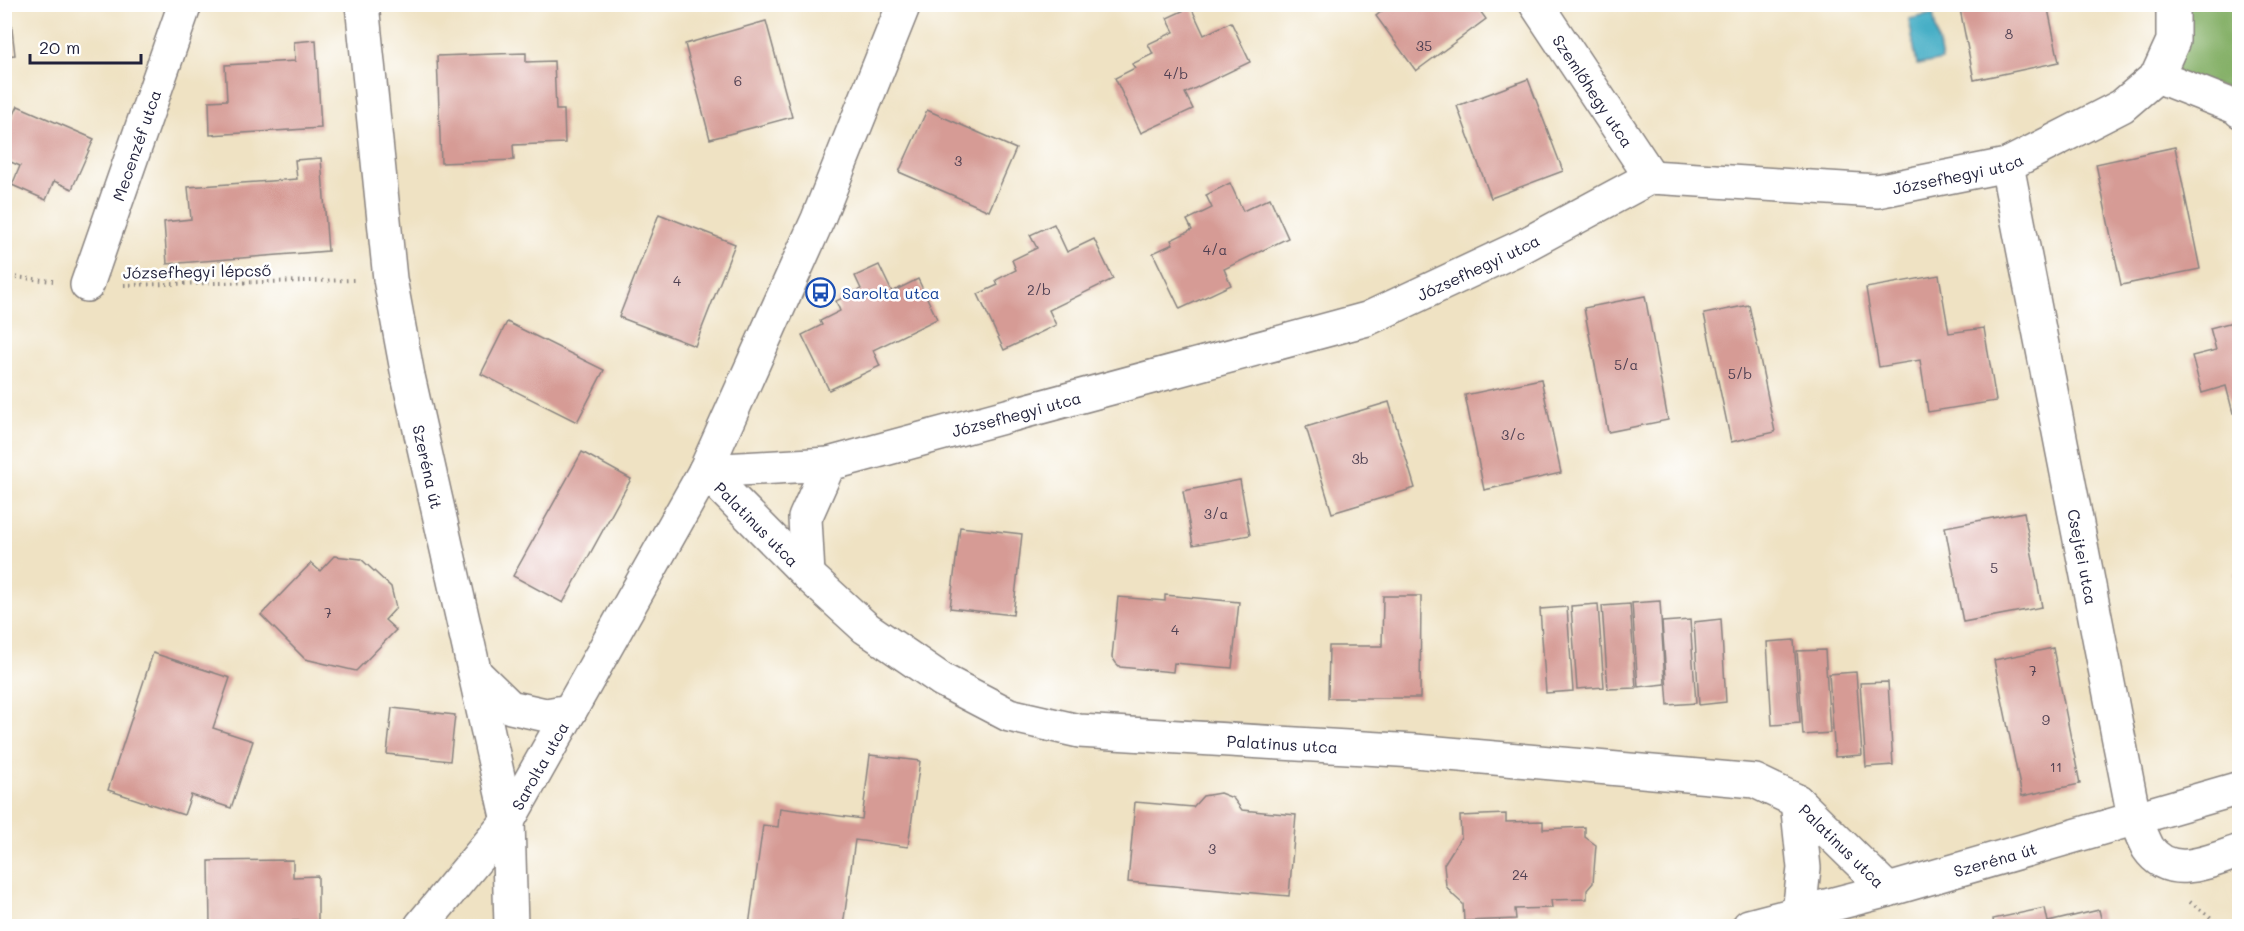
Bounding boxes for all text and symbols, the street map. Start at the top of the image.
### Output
house number: 8 [2005,24,2013,43]
scale bar [30,27,141,65]
street label: Szemlőhegy utca [1549,30,1639,151]
text: 20 m [39,35,80,59]
house number: 35 [1416,36,1432,55]
house number: 4/b [1164,64,1188,83]
house number: 6 [734,71,742,90]
street label: Mecenzéf utca [107,87,165,204]
street label: Józsefhegyi utca [1891,148,2026,198]
house number: 3 [954,151,962,170]
street label: Józsefhegyi utca [1413,229,1543,305]
house number: 4/a [1203,240,1227,259]
street label: Józsefhegyi lépcső [123,259,271,283]
house number: 4 [673,271,682,290]
bus stop icon: Sarolta utca [805,276,837,308]
house number: 2/b [1027,280,1051,299]
place label: Sarolta utca [842,282,940,303]
house number: 5/a [1614,355,1638,374]
house number: 5/b [1728,364,1752,383]
street label: Józsefhegyi utca [949,386,1083,441]
street label: Szeréna út [409,423,448,511]
house number: 3/c [1501,425,1525,444]
house number: 3b [1351,449,1369,468]
street label: Palatinus utca [710,477,804,571]
house number: 3/a [1204,504,1228,523]
street label: Csejtei utca [2064,507,2103,606]
house number: 5 [1990,558,1998,577]
house number: 7 [324,603,332,622]
house number: 4 [1171,620,1180,639]
house number: 7 [2029,661,2037,680]
house number: 9 [2042,710,2050,729]
street label: Sarolta utca [506,718,572,813]
street label: Palatinus utca [1226,729,1338,757]
house number: 11 [2050,757,2062,776]
street label: Palatinus utca [1795,799,1889,892]
street label: Szeréna út [1951,837,2039,881]
house number: 3 [1208,839,1216,858]
house number: 24 [1512,865,1529,884]

